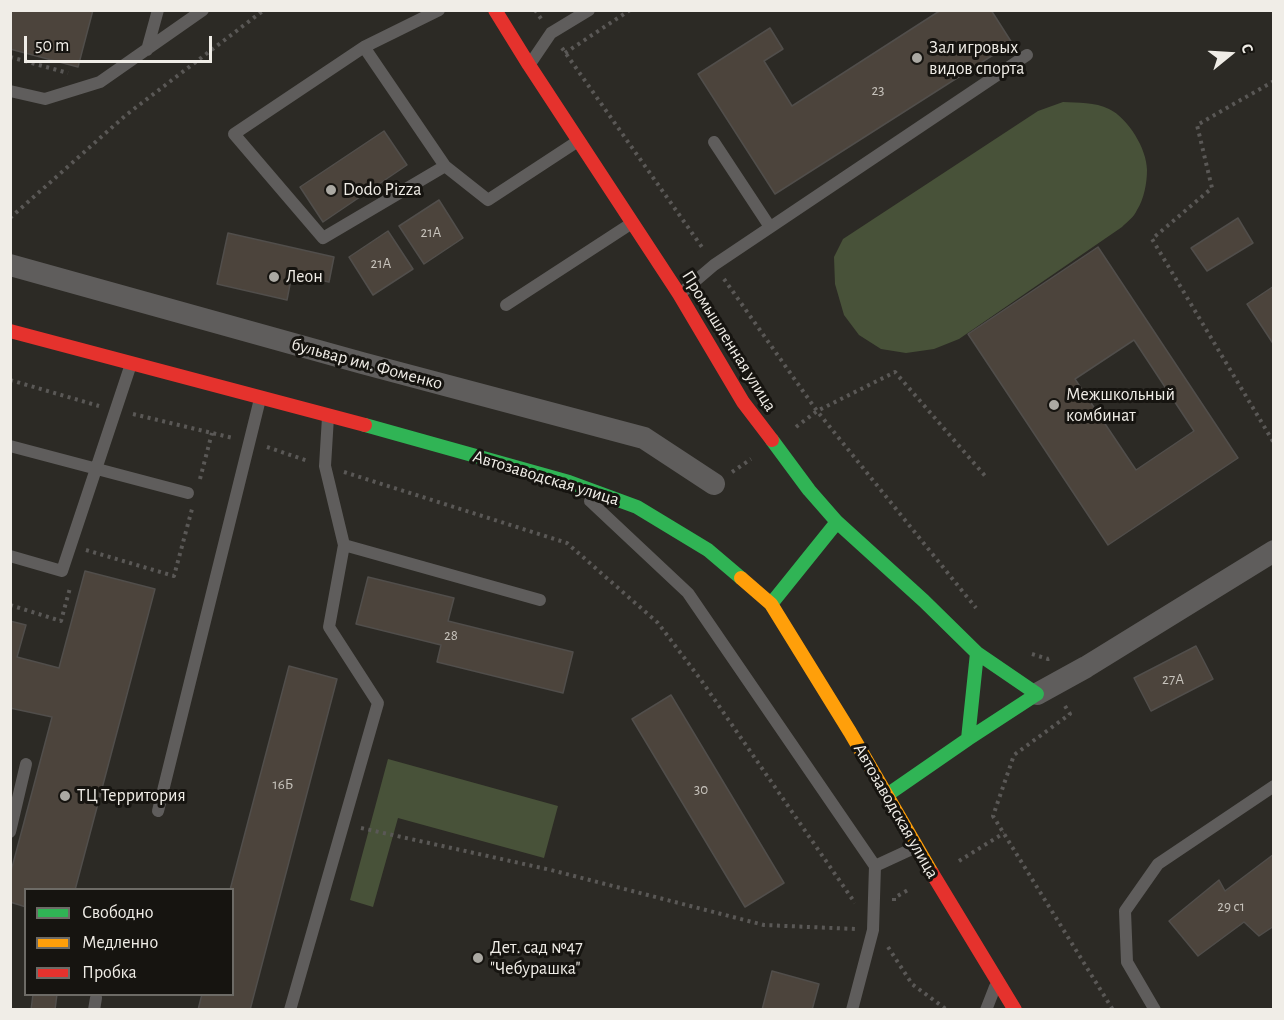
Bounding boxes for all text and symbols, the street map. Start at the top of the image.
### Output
scale bar [27,24,214,62]
north arrow [1200,24,1260,84]
text: 50 m [35,37,69,55]
place label: Зал игровых видов спорта [929,37,1025,80]
text: С [1238,42,1256,55]
marker: Зал игровых видов спорта [910,51,924,65]
house number: 23 [871,81,885,99]
place label: Dodo Pizza [343,179,421,201]
marker: Dodo Pizza [324,183,338,197]
house number: 21А [421,223,441,241]
house number: 21А [371,254,391,272]
place label: Леон [286,266,323,288]
street label: Промышленная улица [677,266,781,416]
marker: Леон [267,270,281,284]
street label: бульвар им. Фоменко [289,333,445,395]
place label: Межшкольный комбинат [1066,384,1175,426]
marker: Межшкольный комбинат [1047,398,1061,412]
street label: Автозаводская улица [470,445,622,511]
house number: 28 [444,626,458,644]
house number: 27А [1162,670,1184,688]
street label: Автозаводская улица [849,740,943,882]
house number: 16Б [273,775,293,793]
house number: 30 [694,780,708,798]
place label: ТЦ Территория [77,785,186,807]
marker: ТЦ Территория [58,789,72,803]
legend [24,888,234,996]
house number: 29 с1 [1217,897,1245,915]
text: Свободно [82,904,154,922]
text: Медленно [82,934,158,952]
place label: Дет. сад №47 "Чебурашка" [490,937,583,980]
marker: Дет. сад №47 "Чебурашка" [471,951,485,965]
text: Пробка [82,964,137,982]

